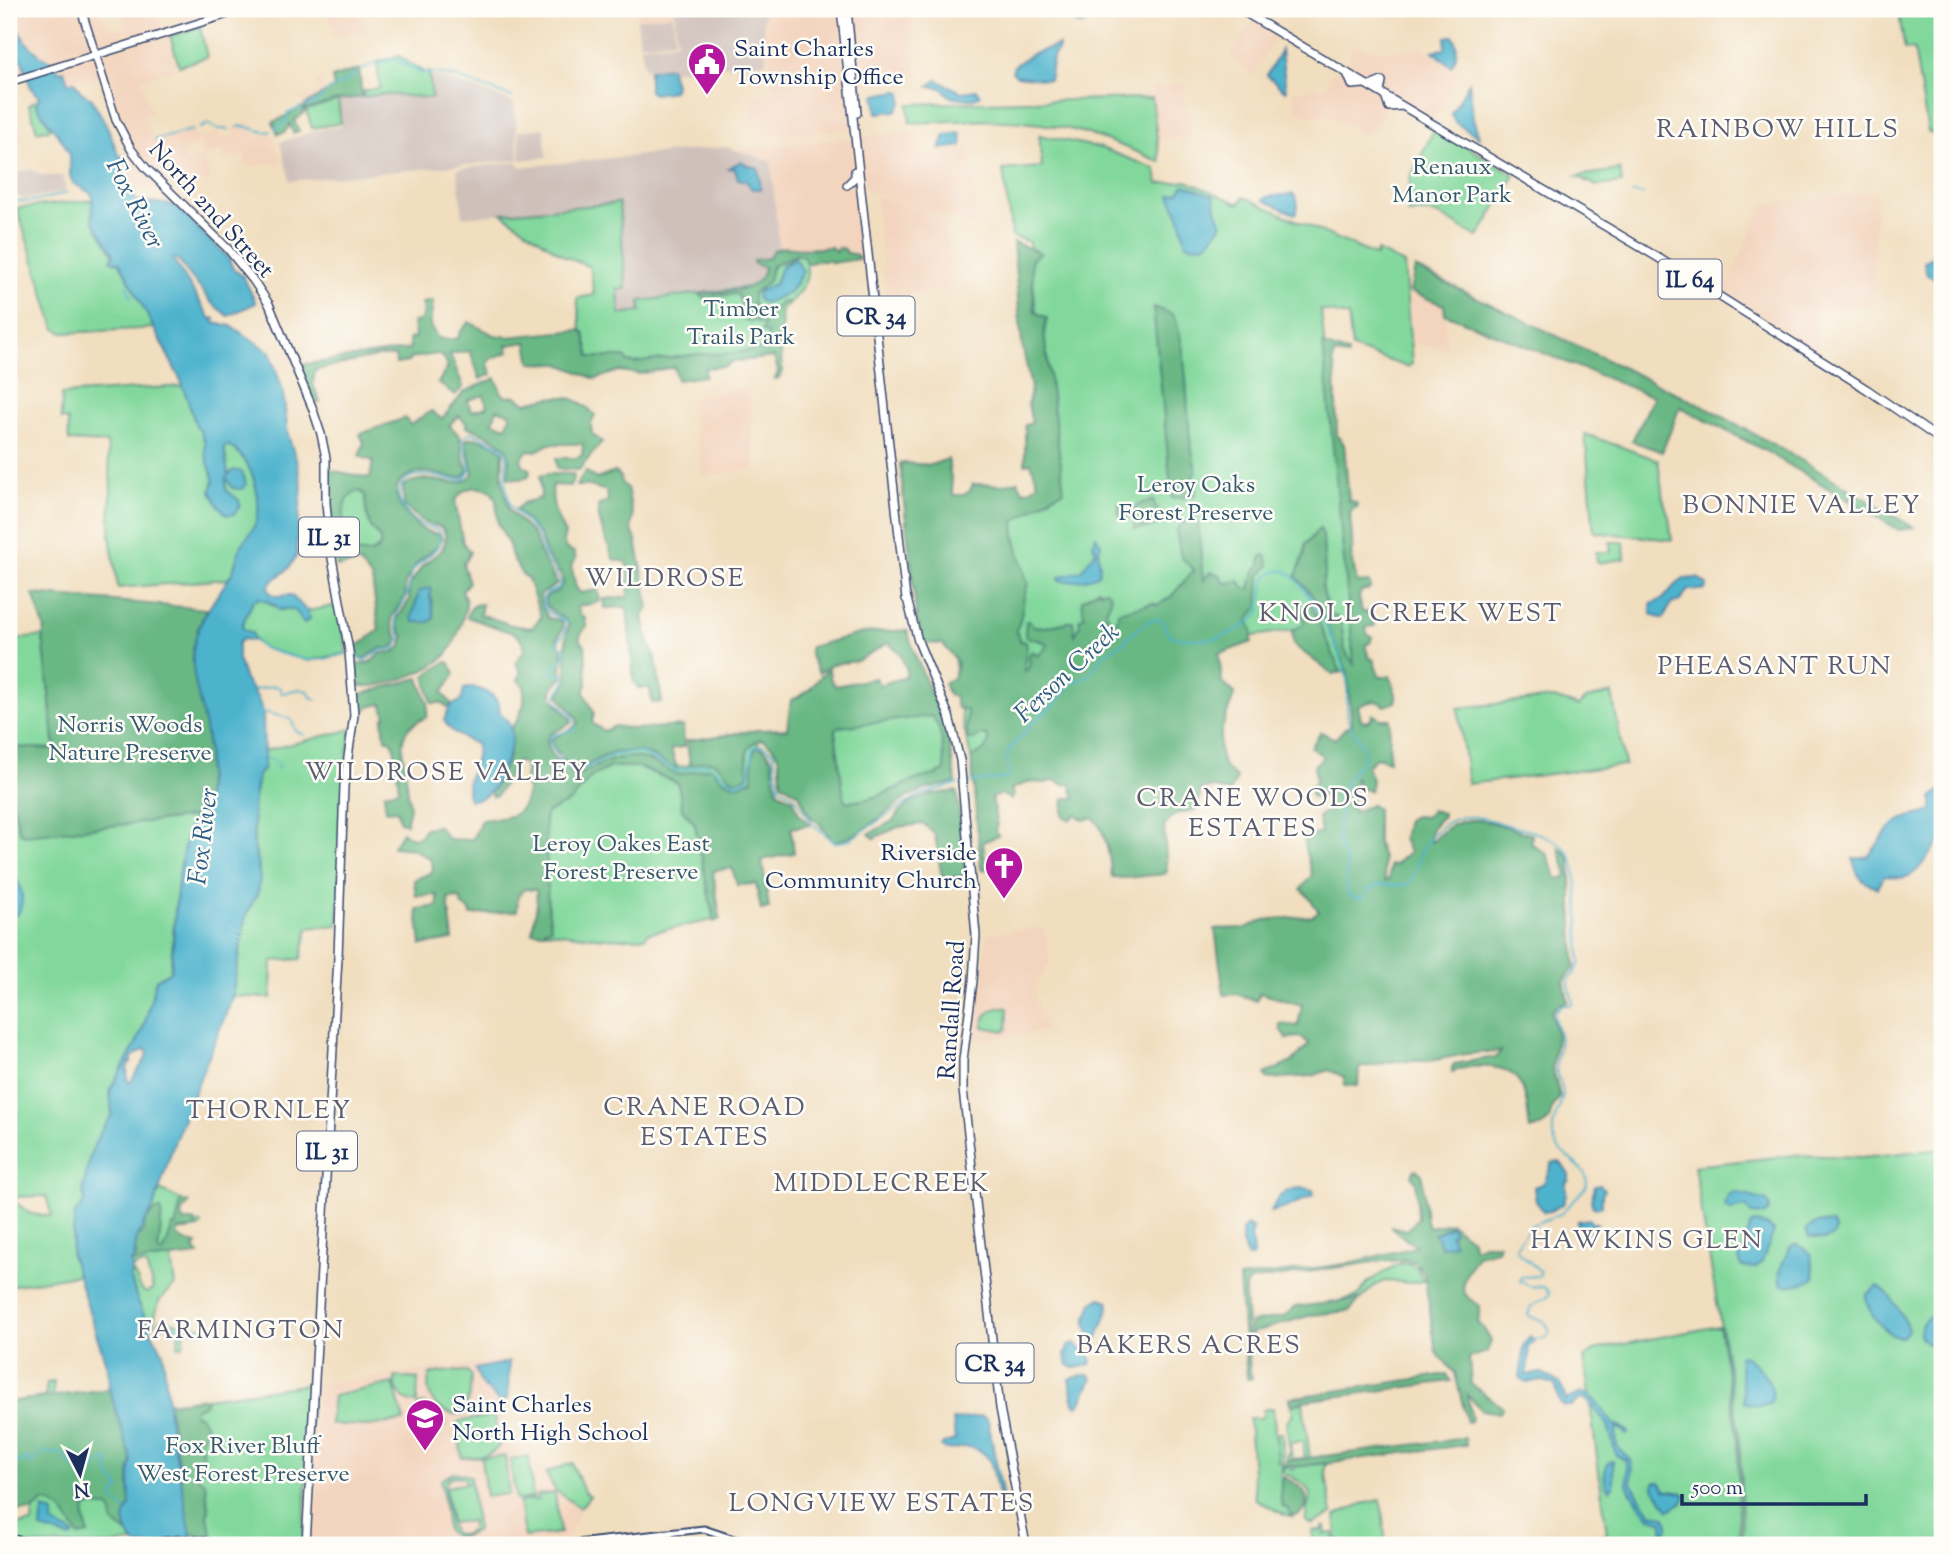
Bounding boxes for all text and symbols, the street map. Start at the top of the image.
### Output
place label: Saint Charles Township Office [734,33,904,95]
public building icon: Saint Charles Township Office [686,41,728,96]
district label: RAINBOW HILLS [1656,112,1900,149]
street label: North 2nd Street [140,134,281,286]
park label: Renaux Manor Park [1392,151,1512,213]
water label: Fox River [95,152,172,256]
road number: IL 64 [1658,260,1722,298]
park label: Timber Trails Park [687,293,795,355]
road number: CR 34 [838,296,914,336]
park label: Leroy Oaks Forest Preserve [1118,469,1274,531]
district label: BONNIE VALLEY [1682,488,1922,525]
road number: IL 31 [299,517,359,556]
district label: WILDROSE [585,561,745,598]
district label: KNOLL CREEK WEST [1259,596,1563,633]
water label: Ferson Creek [1007,615,1129,733]
district label: PHEASANT RUN [1657,649,1893,686]
park label: Norris Woods Nature Preserve [48,709,212,771]
district label: WILDROSE VALLEY [305,755,589,792]
district label: CRANE WOODS ESTATES [1136,781,1370,848]
water label: Fox River [180,786,229,887]
park label: Leroy Oakes East Forest Preserve [532,828,710,890]
place label: Riverside Community Church [765,837,977,899]
church icon: Riverside Community Church [983,845,1025,900]
street label: Randall Road [931,939,975,1081]
district label: CRANE ROAD ESTATES [603,1090,807,1157]
district label: THORNLEY [186,1093,352,1130]
road number: IL 31 [297,1132,357,1170]
district label: MIDDLECREEK [774,1166,990,1203]
district label: HAWKINS GLEN [1530,1223,1764,1260]
district label: FARMINGTON [137,1313,345,1350]
district label: BAKERS ACRES [1076,1328,1302,1365]
road number: CR 34 [956,1344,1034,1382]
place label: Saint Charles North High School [452,1389,649,1451]
school or university icon: Saint Charles North High School [404,1397,446,1452]
park label: Fox River Bluff West Forest Preserve [136,1430,350,1492]
north arrow [46,1438,116,1508]
scale bar [1682,1463,1865,1507]
text: N [73,1474,90,1503]
text: 500 m [1691,1474,1743,1504]
district label: LONGVIEW ESTATES [729,1486,1035,1523]

